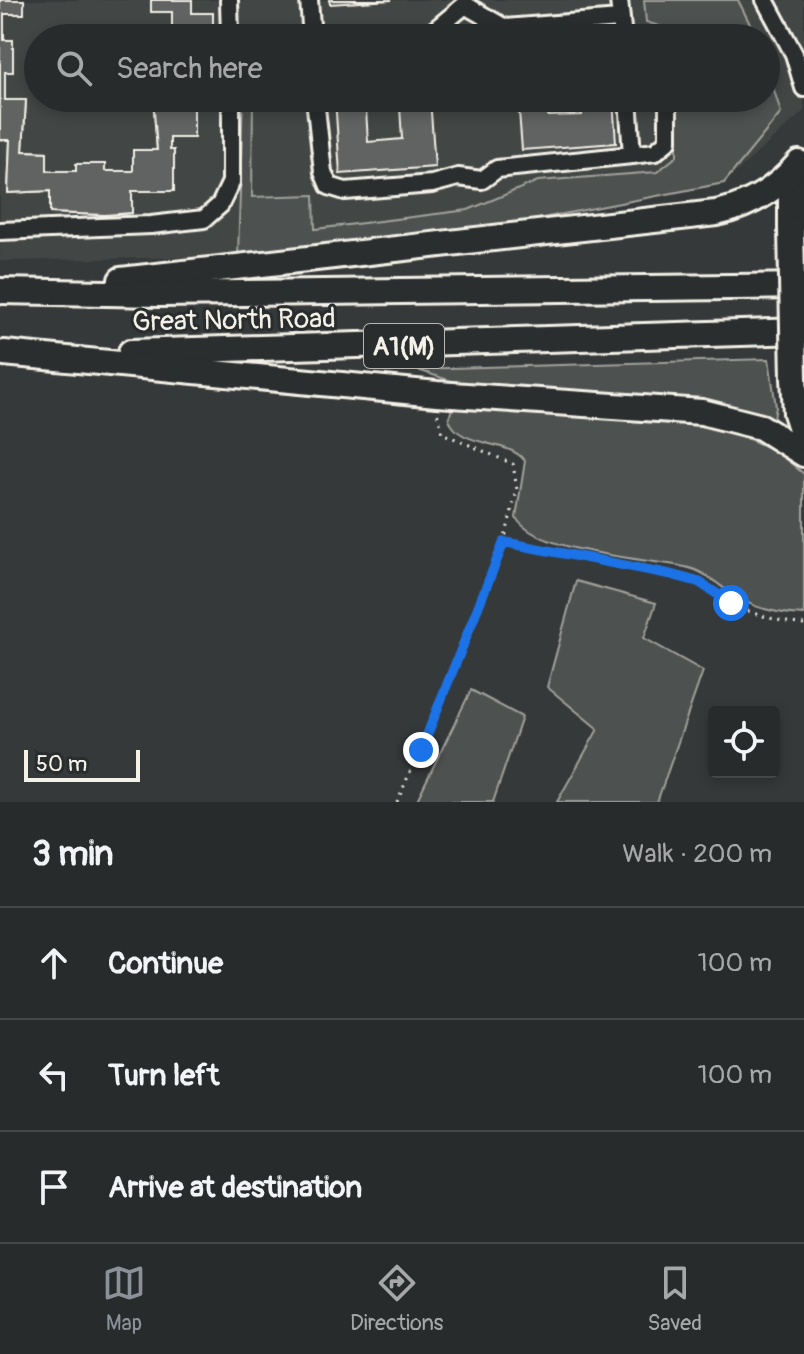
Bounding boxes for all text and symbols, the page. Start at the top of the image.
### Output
search box [24,24,780,112]
icon: search [52,46,96,90]
text: Search here [116,50,263,87]
street label: Great North Road [132,301,336,340]
road number: A1(M) [364,324,444,368]
route start [713,585,749,621]
map controls [708,706,780,778]
button: locate [708,706,780,778]
route end [403,732,439,768]
scale bar [24,746,140,782]
text: 50 m [36,750,87,778]
text: 3 min [32,833,114,876]
text: Walk · 200 m [622,838,772,870]
icon: ahead [32,941,76,985]
text: Continue [108,945,223,982]
text: 100 m [698,947,772,979]
icon: left [32,1053,76,1097]
text: Turn left [108,1057,219,1094]
text: 100 m [698,1059,772,1091]
icon: arrive [32,1165,76,1209]
text: Arrive at destination [108,1169,362,1206]
tab: Map [102,1261,146,1337]
tab: Directions [350,1261,443,1337]
tab: Saved [647,1261,702,1337]

